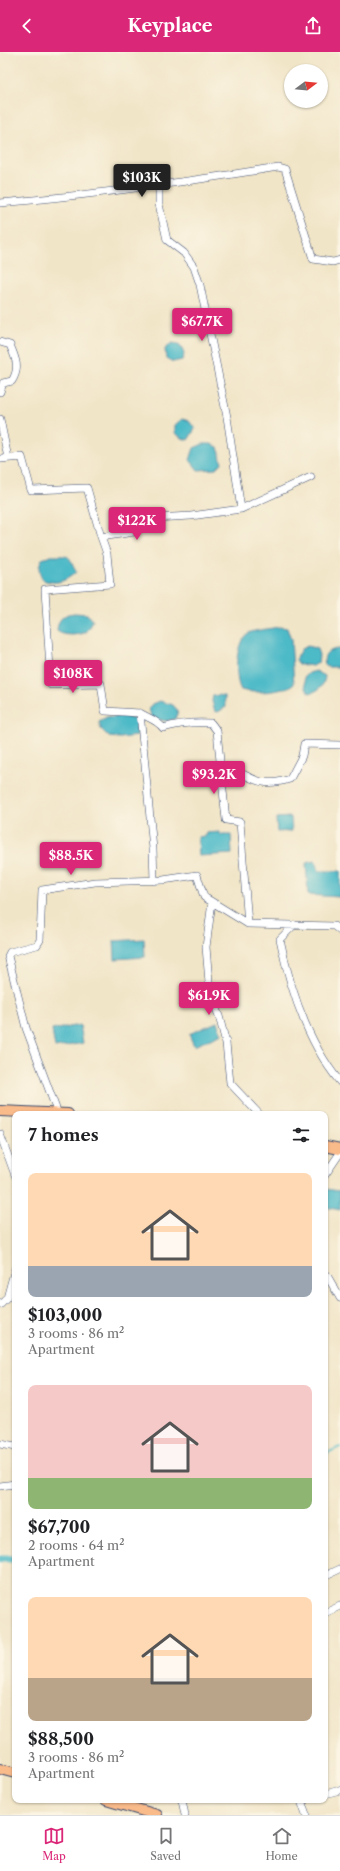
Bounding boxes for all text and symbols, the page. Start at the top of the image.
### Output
icon: back [16,15,38,37]
text: Keyplace [128,15,212,37]
icon: share [302,15,324,37]
north arrow [284,64,328,108]
map controls [284,64,328,108]
pin: $103K [114,164,170,198]
text: $103K [122,169,162,185]
pin: $67.7K [169,308,235,342]
text: $67.7K [181,313,223,329]
pin: $122K [109,507,165,541]
text: $122K [118,512,156,528]
pin: $108K [45,660,101,694]
text: $108K [53,665,93,681]
pin: $93.2K [181,761,247,795]
text: $93.2K [192,766,236,782]
pin: $88.5K [38,842,104,876]
text: $88.5K [49,847,93,863]
pin: $61.9K [176,982,242,1016]
text: $61.9K [188,987,230,1003]
icon: filters [290,1124,312,1146]
text: 7 homes [28,1125,99,1145]
icon: home [134,1199,206,1271]
text: $103,000 [28,1305,102,1325]
text: 3 rooms · 86 m² [28,1325,124,1341]
text: Apartment [28,1341,95,1357]
icon: home [134,1411,206,1483]
text: $67,700 [28,1517,90,1537]
text: 2 rooms · 64 m² [28,1537,125,1553]
text: Apartment [28,1553,95,1569]
icon: home [134,1623,206,1695]
text: $88,500 [28,1729,94,1749]
text: 3 rooms · 86 m² [28,1749,124,1765]
text: Apartment [28,1765,95,1781]
tab: Map [42,1825,66,1863]
tab: Saved [150,1825,181,1863]
tab: Home [265,1825,298,1863]

